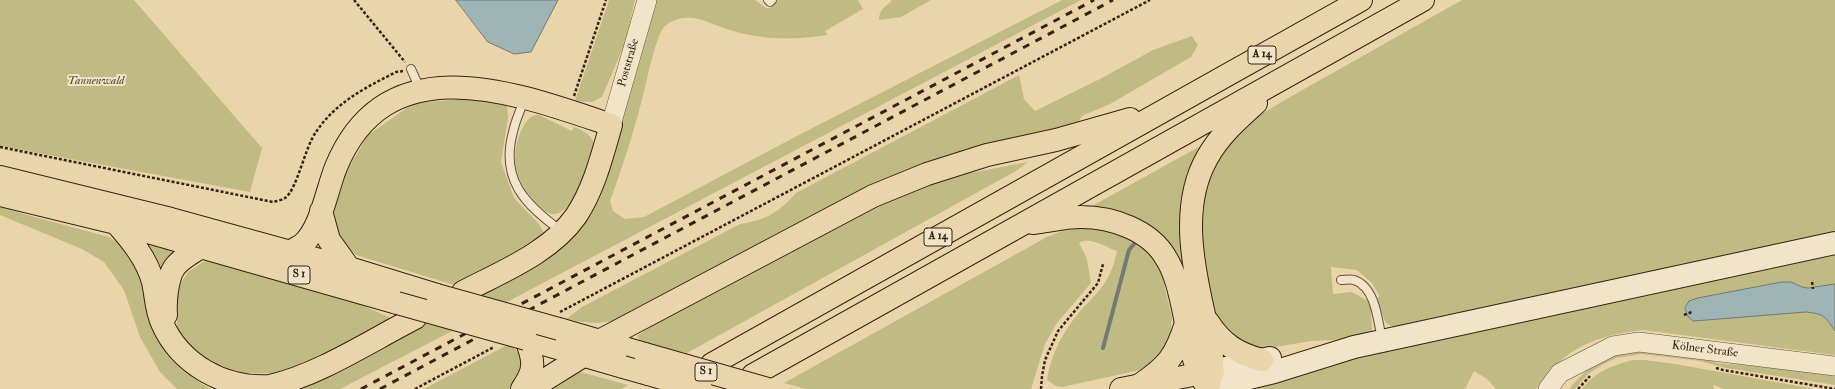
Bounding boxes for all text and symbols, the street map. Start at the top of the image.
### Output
street label: Poststraße [615,37,643,89]
road number: A 14 [1248,46,1276,64]
park label: Tannenwald [68,74,124,88]
road number: A 14 [924,228,952,246]
road number: S 1 [288,266,310,284]
street label: Kölner Straße [1671,339,1739,361]
road number: S 1 [695,363,717,381]

